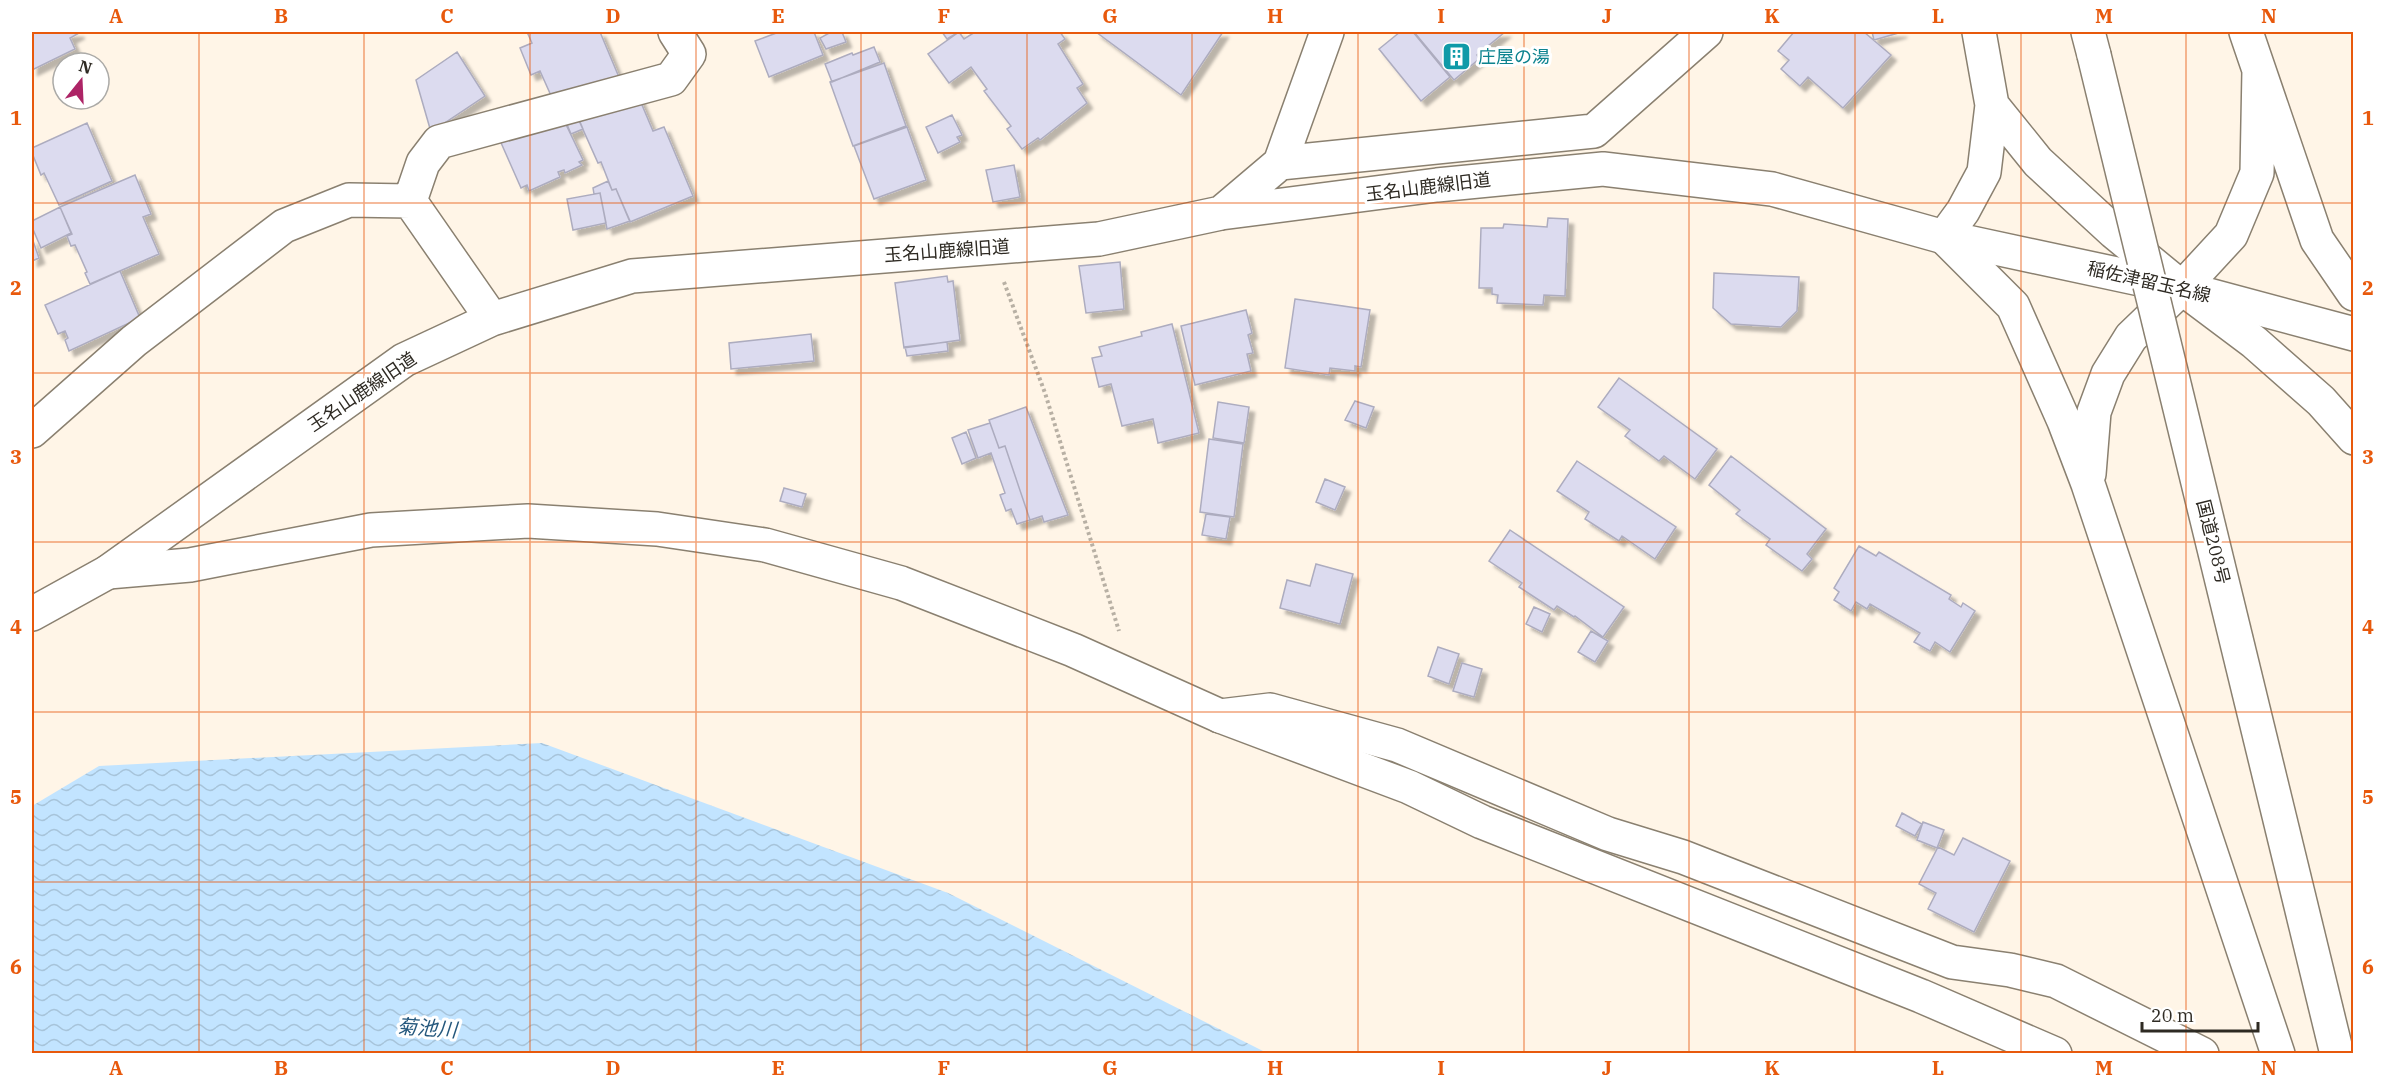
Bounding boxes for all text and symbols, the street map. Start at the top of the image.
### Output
text: A [109,2,123,29]
text: B [274,2,288,29]
text: C [440,2,454,29]
text: D [605,2,621,29]
text: E [771,2,785,29]
text: F [938,2,950,29]
text: G [1102,2,1118,29]
text: H [1267,2,1283,29]
text: I [1437,2,1445,29]
text: J [1602,2,1612,29]
text: K [1764,2,1780,29]
text: L [1932,2,1944,29]
text: M [2095,2,2113,29]
text: N [2261,2,2277,29]
building icon: 庄屋の湯 [1441,41,1473,73]
place label: 庄屋の湯 [1478,45,1550,68]
north arrow [51,51,111,111]
text: N [77,55,95,78]
text: 1 [10,104,22,131]
text: 1 [2362,104,2374,131]
street label: 玉名山鹿線旧道 [1364,167,1492,206]
street label: 玉名山鹿線旧道 [883,235,1011,266]
street label: 稲佐津留玉名線 [2085,256,2213,307]
text: 2 [10,274,22,301]
text: 2 [2362,274,2374,301]
street label: 玉名山鹿線旧道 [303,347,420,436]
text: 3 [10,443,22,470]
text: 3 [2362,443,2374,470]
street label: 国道208号 [2192,497,2235,587]
text: 4 [10,613,22,640]
text: 4 [2362,613,2374,640]
text: 5 [10,783,22,810]
text: 5 [2362,783,2374,810]
text: 6 [10,953,22,980]
text: 6 [2362,953,2374,980]
scale bar [2142,995,2258,1033]
text: 20 m [2151,1004,2194,1027]
water label: 菊池川 [396,1012,460,1043]
text: A [109,1054,123,1081]
text: B [274,1054,288,1081]
text: C [440,1054,454,1081]
text: D [605,1054,621,1081]
text: E [771,1054,785,1081]
text: F [938,1054,950,1081]
text: G [1102,1054,1118,1081]
text: H [1267,1054,1283,1081]
text: I [1437,1054,1445,1081]
text: J [1602,1054,1612,1081]
text: K [1764,1054,1780,1081]
text: L [1932,1054,1944,1081]
text: M [2095,1054,2113,1081]
text: N [2261,1054,2277,1081]

